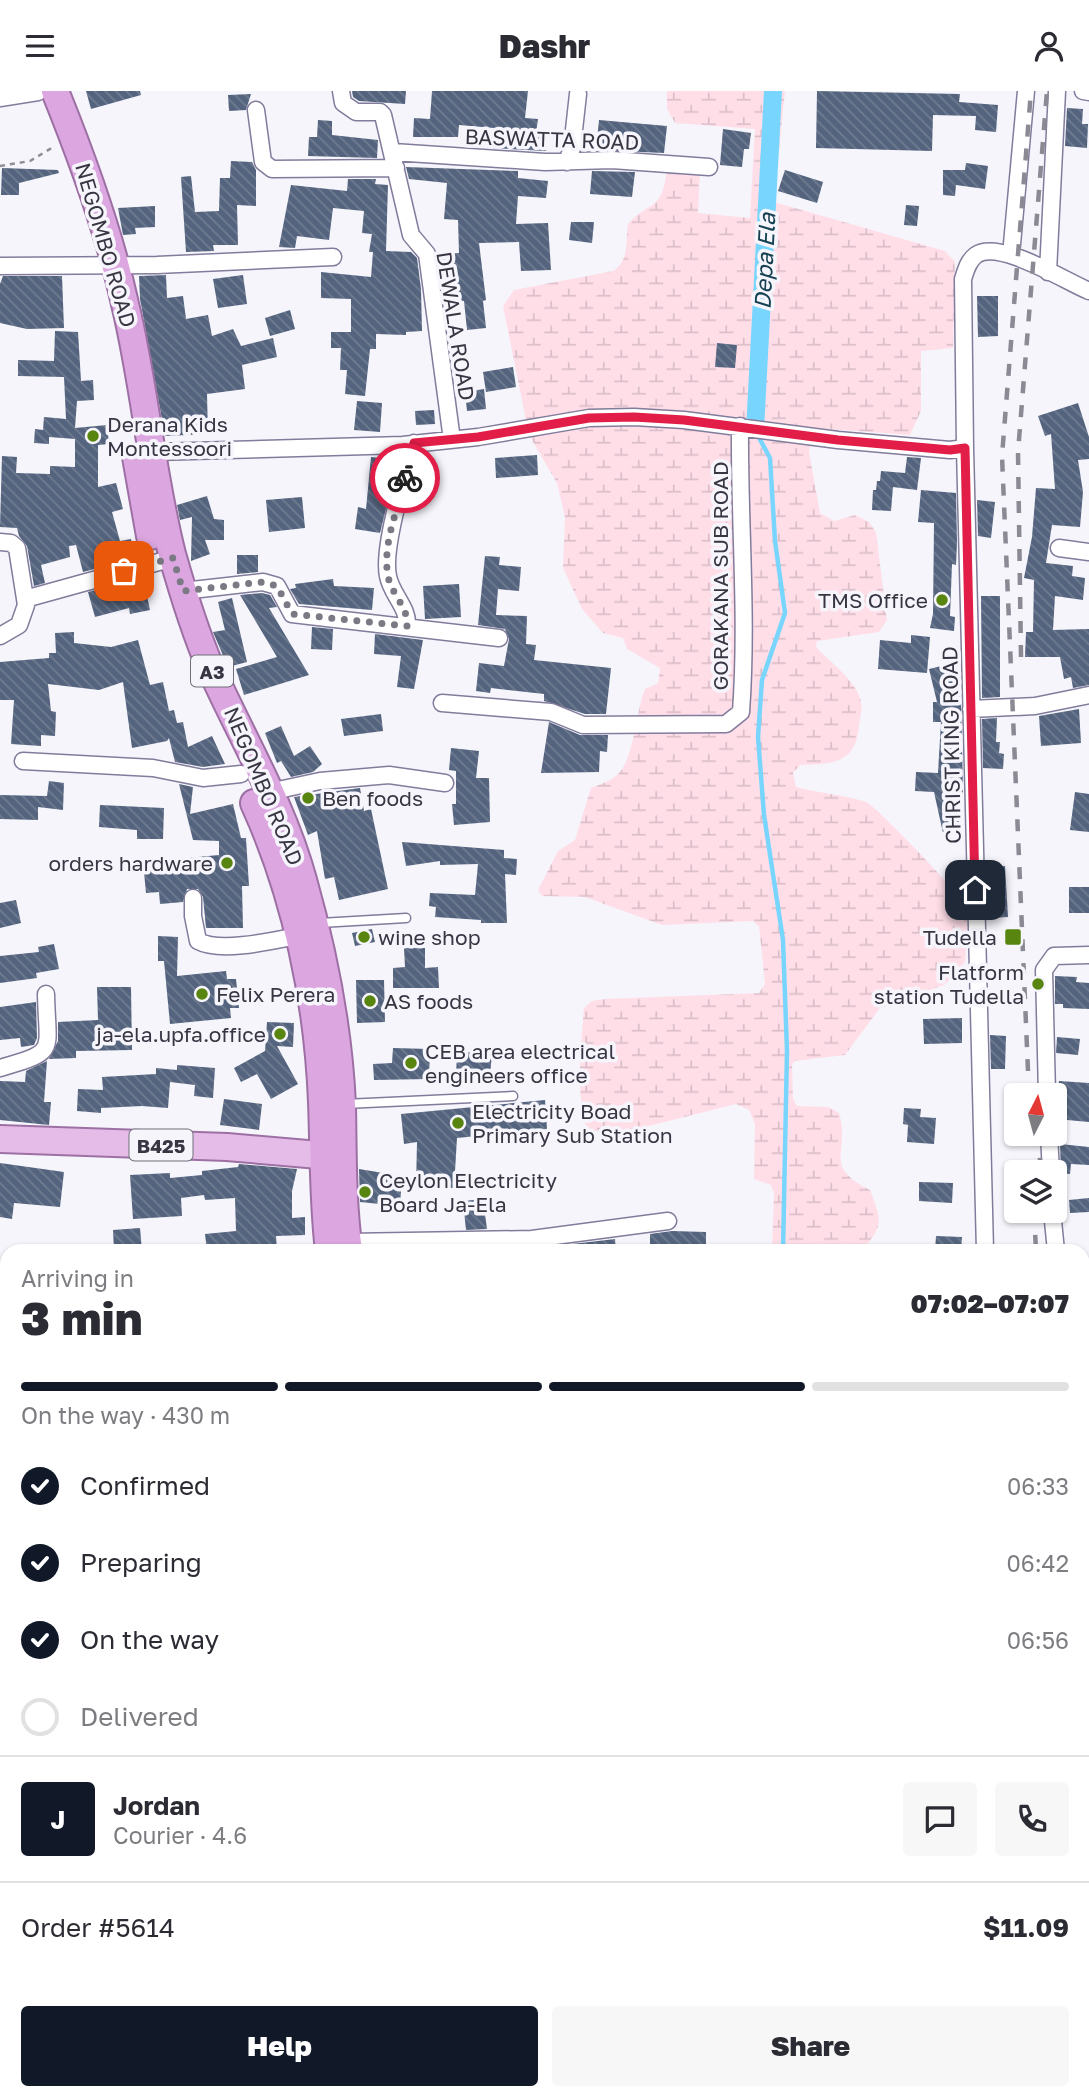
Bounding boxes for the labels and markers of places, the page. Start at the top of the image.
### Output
place label: Derana Kids Montessoori [107,411,232,461]
marker: Derana Kids Montessoori [85,428,101,444]
pin [94,541,154,601]
place label: TMS Office [818,587,928,613]
marker: TMS Office [934,592,950,608]
place label: Ben foods [322,785,423,811]
marker: Ben foods [300,790,316,806]
place label: orders hardware [48,850,213,876]
marker: orders hardware [219,855,235,871]
pin [945,860,1005,920]
place label: wine shop [378,924,481,950]
place label: Tudella [923,924,997,950]
marker: Tudella [1003,927,1023,947]
marker: wine shop [356,929,372,945]
place label: Flatform station Tudella [874,959,1024,1009]
marker: Flatform station Tudella [1030,976,1046,992]
place label: Felix Perera [216,981,335,1007]
marker: Felix Perera [194,986,210,1002]
place label: AS foods [384,988,473,1014]
marker: AS foods [362,993,378,1009]
place label: ja-ela.upfa.office [95,1021,266,1047]
marker: ja-ela.upfa.office [272,1026,288,1042]
place label: CEB area electrical engineers office [425,1038,615,1088]
marker: CEB area electrical engineers office [403,1055,419,1071]
place label: Electricity Boad Primary Sub Station [472,1098,673,1148]
marker: Electricity Boad Primary Sub Station [450,1115,466,1131]
place label: Ceylon Electricity Board Ja-Ela [379,1167,557,1217]
marker: Ceylon Electricity Board Ja-Ela [357,1184,373,1200]

